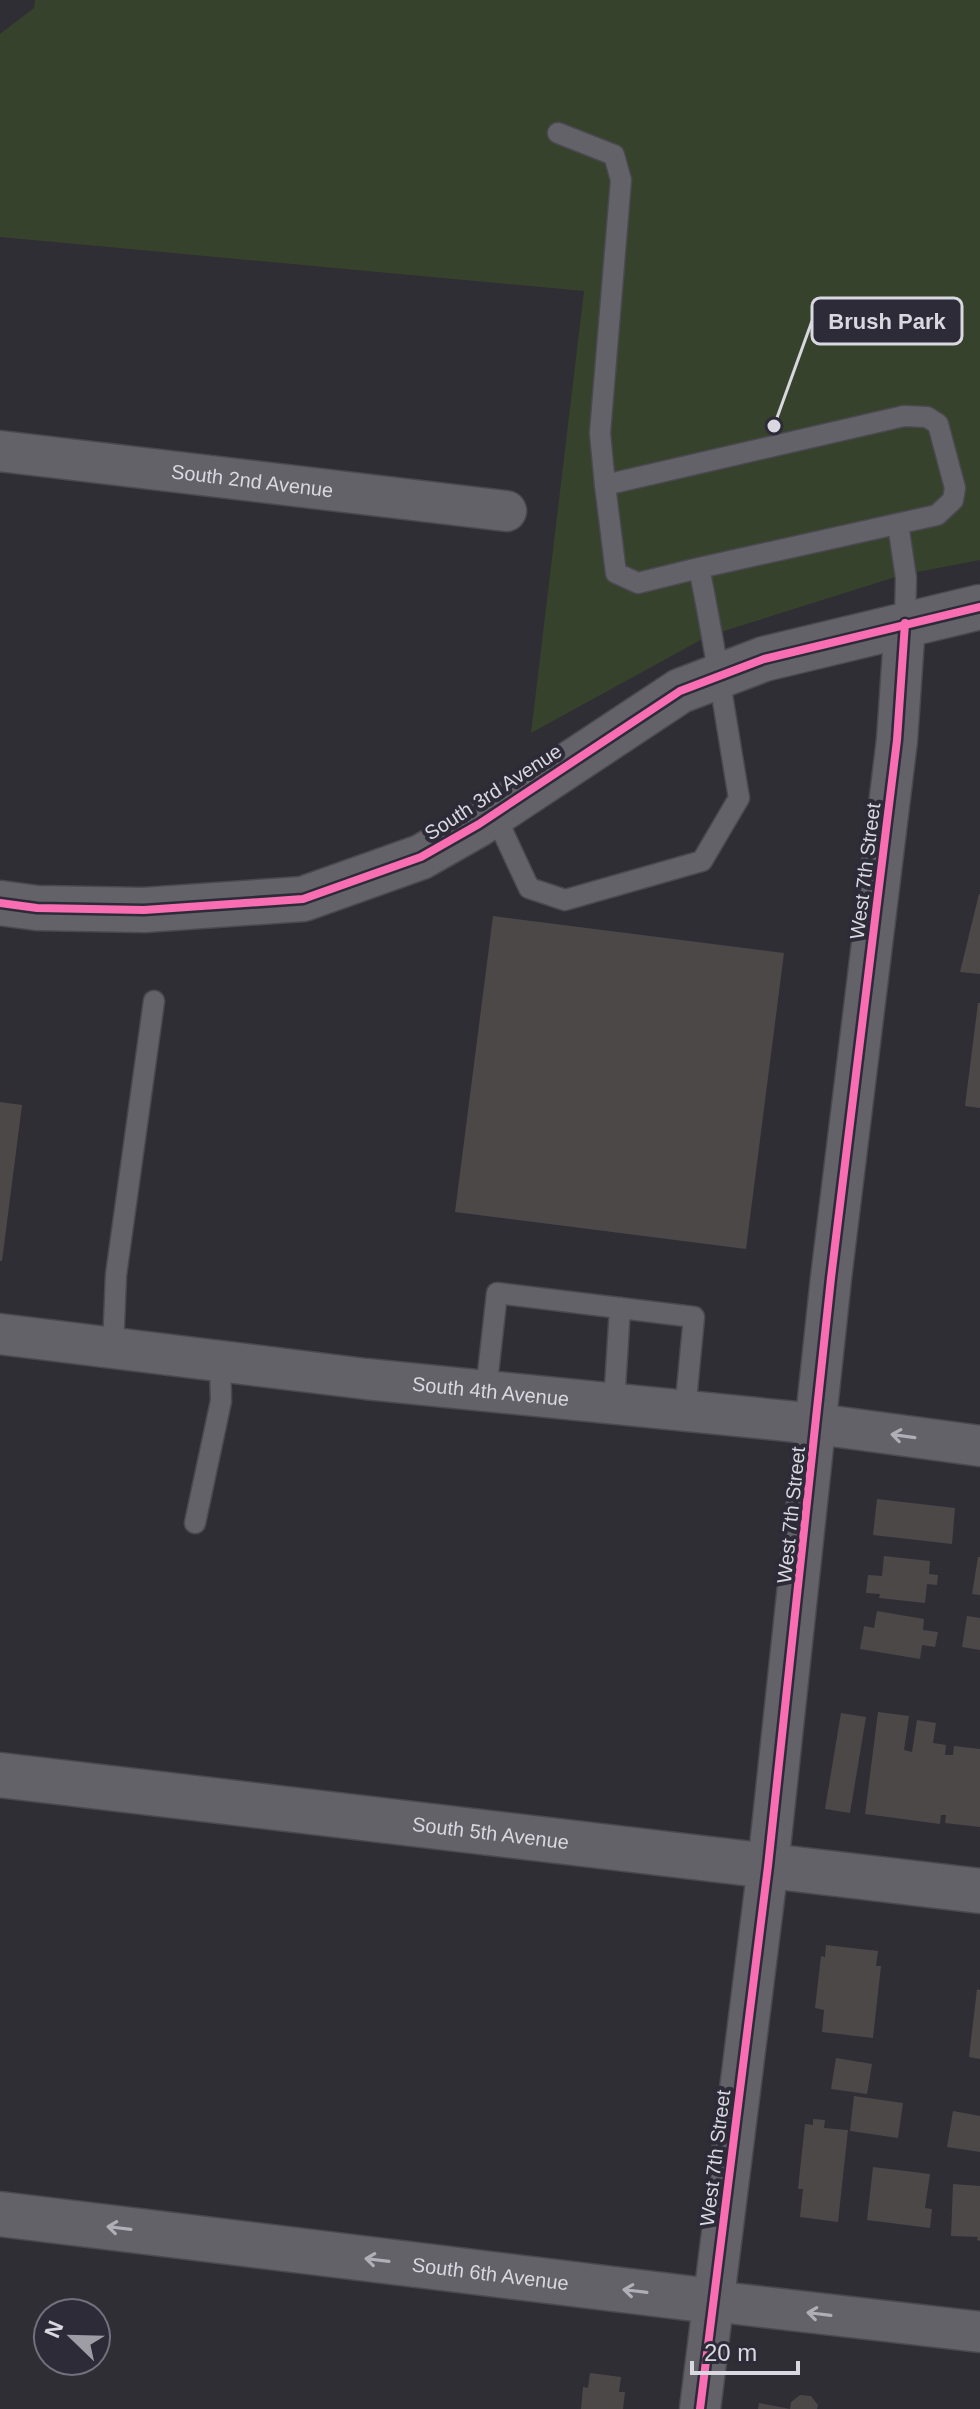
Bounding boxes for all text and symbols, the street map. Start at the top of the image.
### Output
callout: Brush Park [812,298,962,344]
text: Brush Park [828,309,946,334]
street label: South 2nd Avenue [170,460,335,501]
street label: South 3rd Avenue [420,740,566,844]
street label: West 7th Street [846,801,884,941]
street label: South 4th Avenue [411,1373,570,1410]
one-way arrow [891,1428,916,1443]
street label: West 7th Street [773,1445,809,1585]
street label: South 5th Avenue [411,1813,570,1853]
street label: West 7th Street [696,2088,734,2228]
one-way arrow [106,2221,133,2236]
one-way arrow [364,2252,391,2267]
street label: South 6th Avenue [411,2253,570,2294]
one-way arrow [623,2283,648,2298]
north arrow [32,2297,112,2377]
one-way arrow [806,2306,833,2321]
text: N [39,2317,69,2342]
scale bar [692,2325,798,2375]
text: 20 m [704,2339,757,2366]

